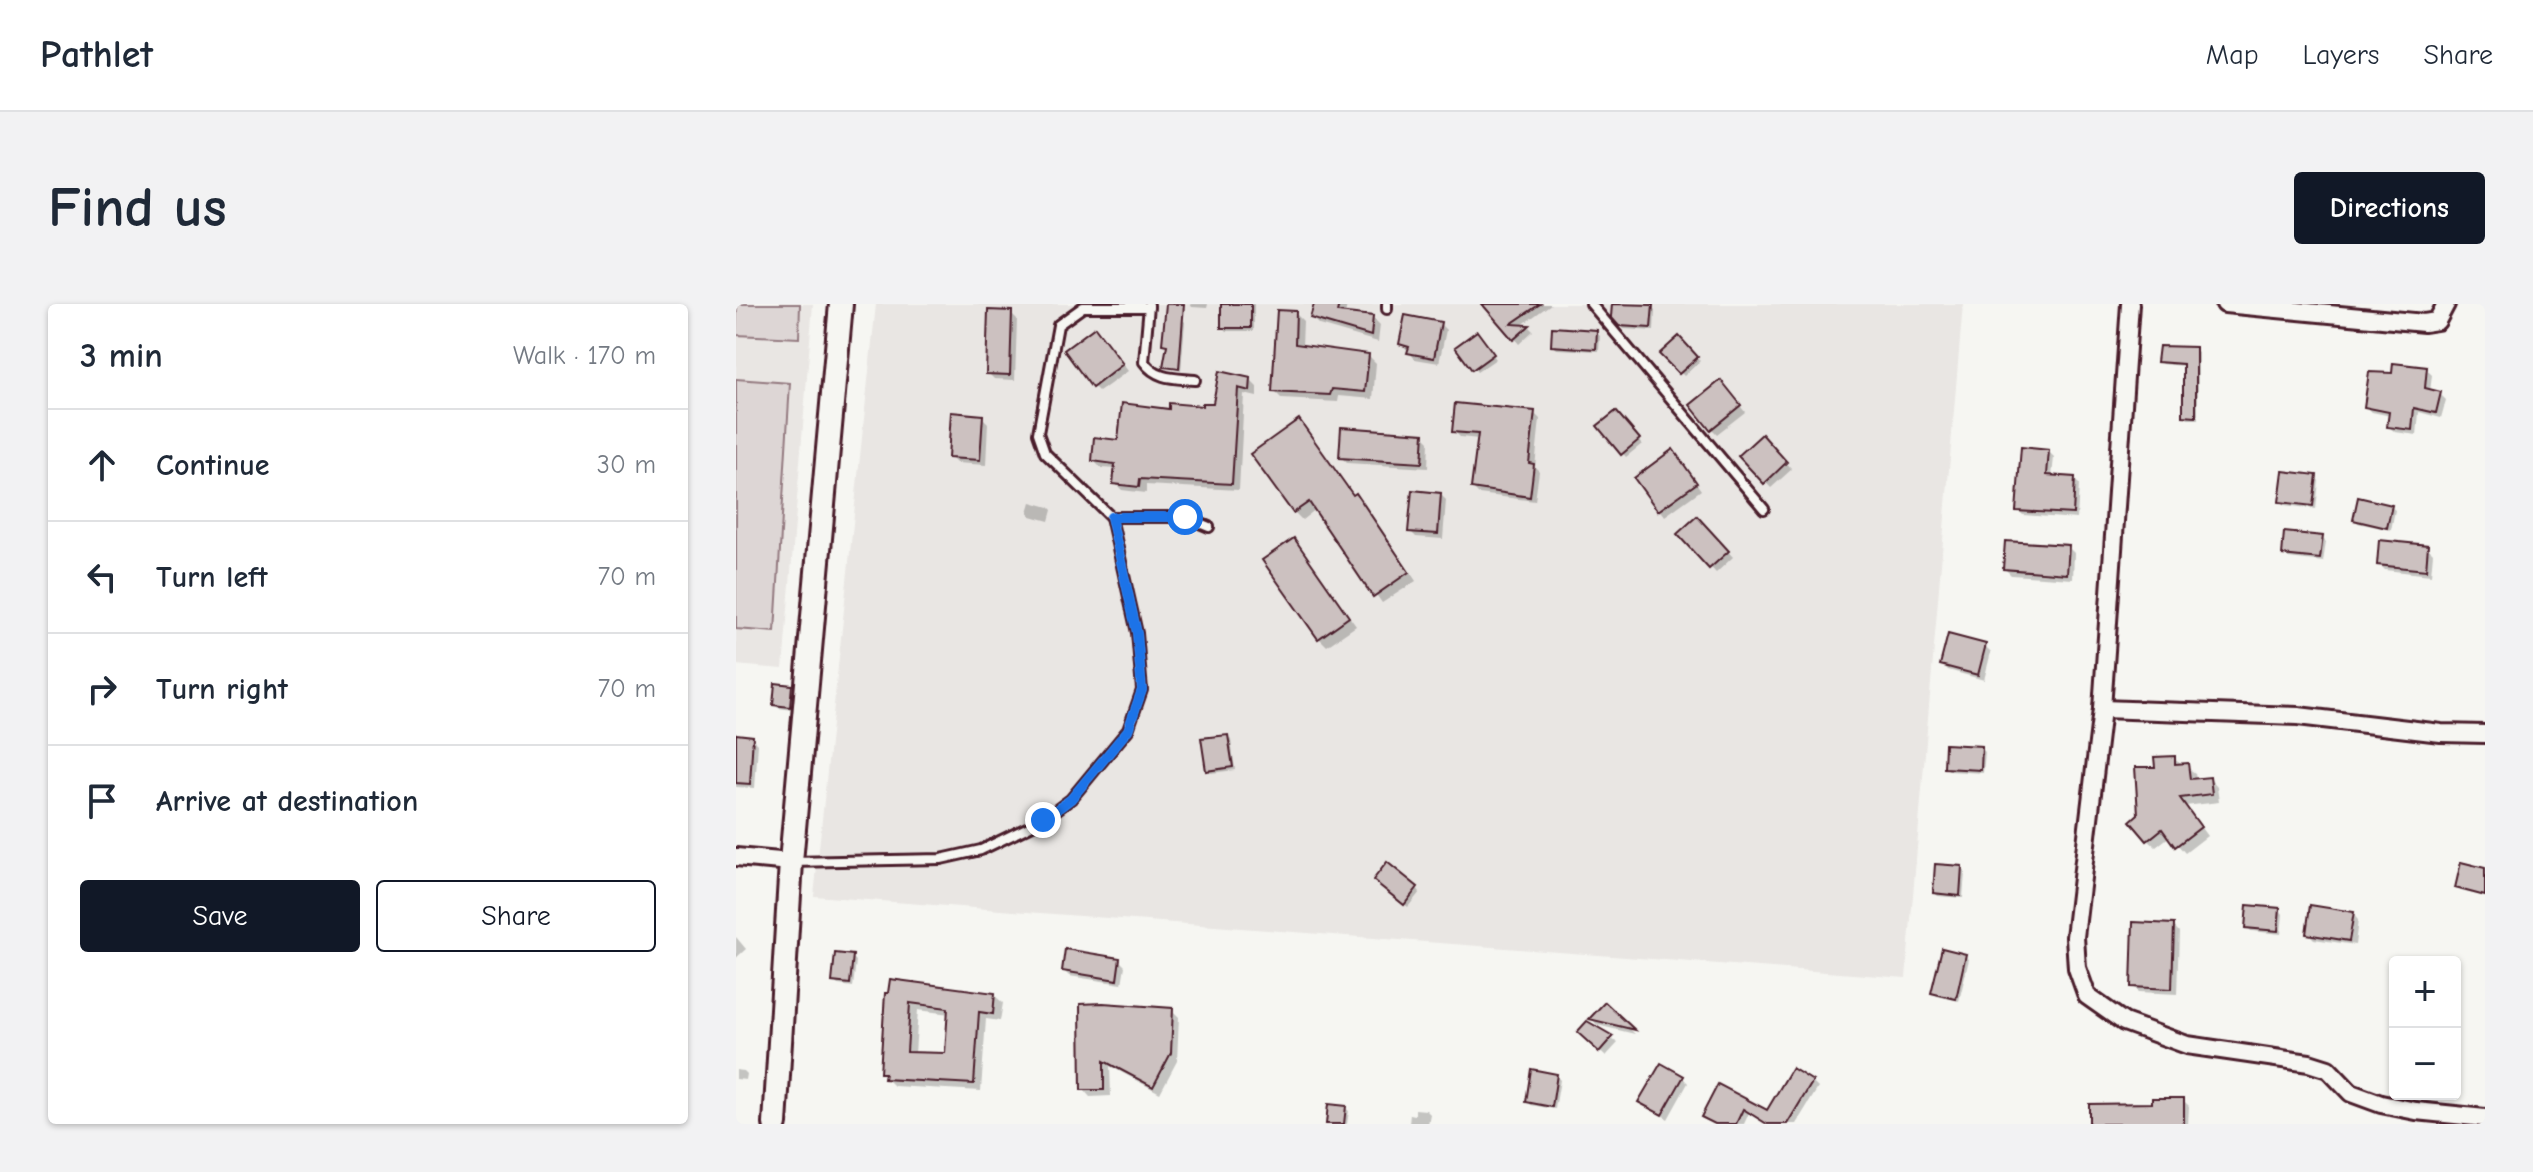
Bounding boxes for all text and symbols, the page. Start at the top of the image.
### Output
text: Pathlet [40,33,153,77]
text: Map [2206,39,2259,71]
text: Layers [2303,39,2379,71]
text: Share [2423,39,2493,71]
button: Directions [2294,172,2485,244]
text: Find us [48,176,227,240]
text: 3 min [80,336,163,376]
text: Walk · 170 m [513,341,656,371]
icon: ahead [80,443,124,487]
text: Continue [156,448,270,483]
text: 30 m [597,450,656,480]
route start [1167,499,1203,535]
icon: left [80,555,124,599]
text: Turn left [156,560,268,595]
text: 70 m [598,562,656,592]
icon: right [80,667,124,711]
text: Turn right [156,672,288,707]
text: 70 m [598,674,656,704]
icon: arrive [80,779,124,823]
text: Arrive at destination [156,784,418,819]
route end [1025,802,1061,838]
button: Save [80,880,360,952]
button: Share [376,880,656,952]
map controls [2389,956,2461,1100]
button: + [2389,956,2461,1028]
button: − [2389,1028,2461,1100]

